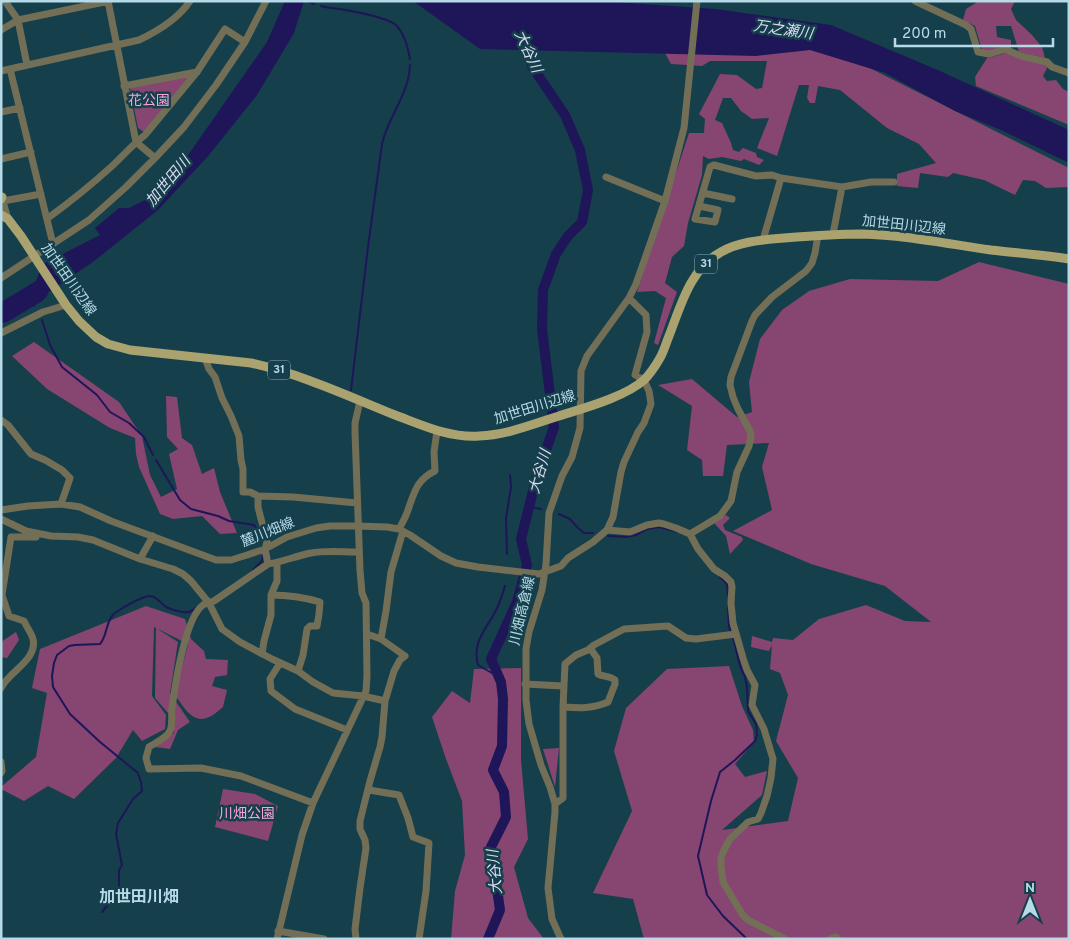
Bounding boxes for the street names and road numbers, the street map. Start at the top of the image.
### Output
street label: 加世田川辺線 [861,213,947,239]
street label: 加世田川辺線 [37,241,99,319]
road number: 31 [695,254,717,274]
road number: 31 [268,360,290,380]
street label: 加世田川辺線 [492,388,578,428]
street label: 麓川畑線 [239,515,297,551]
street label: 川畑高倉線 [507,575,539,647]

